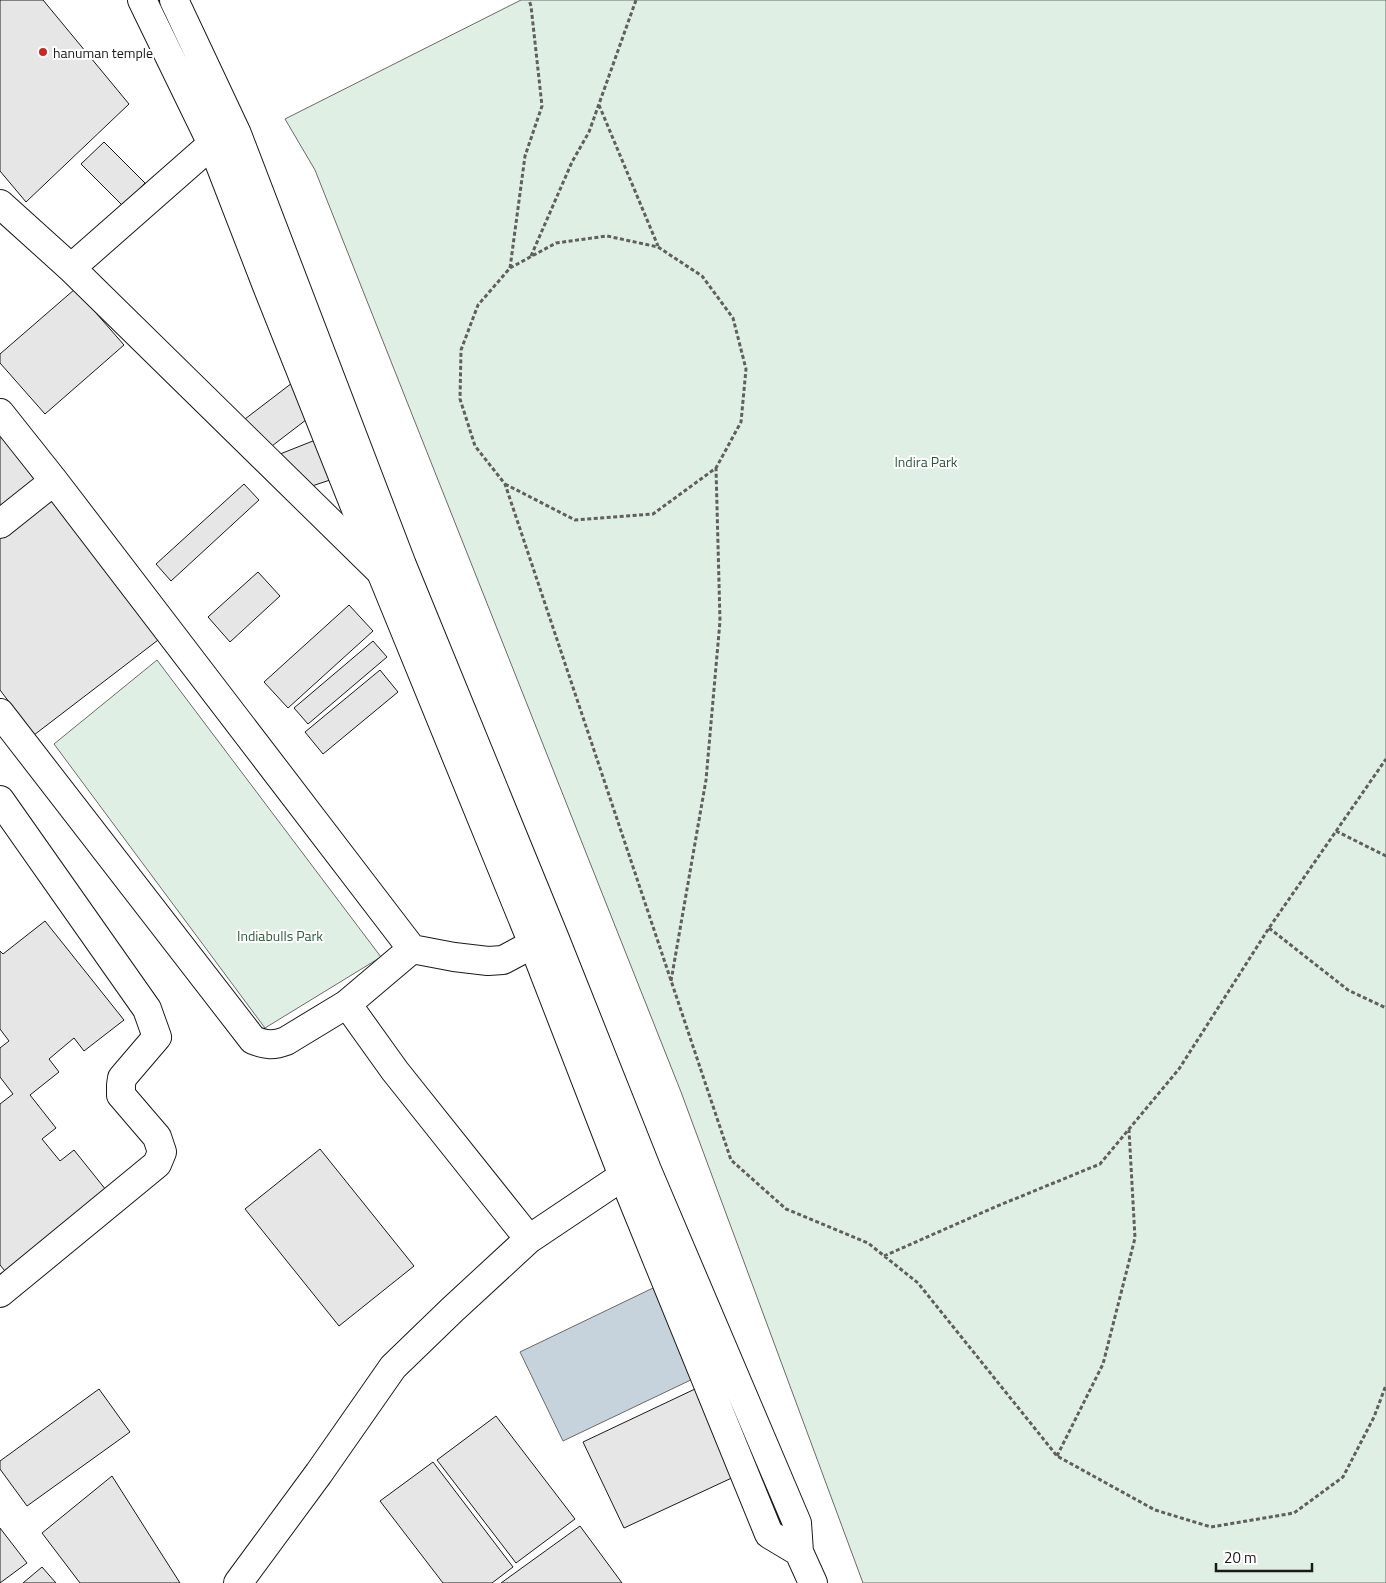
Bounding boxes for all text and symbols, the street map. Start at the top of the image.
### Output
place label: hanuman temple [53,42,153,63]
marker: hanuman temple [37,46,49,58]
park label: Indira Park [894,451,958,472]
park label: Indiabulls Park [237,925,323,946]
scale bar [1216,1540,1312,1572]
text: 20 m [1224,1546,1257,1569]

